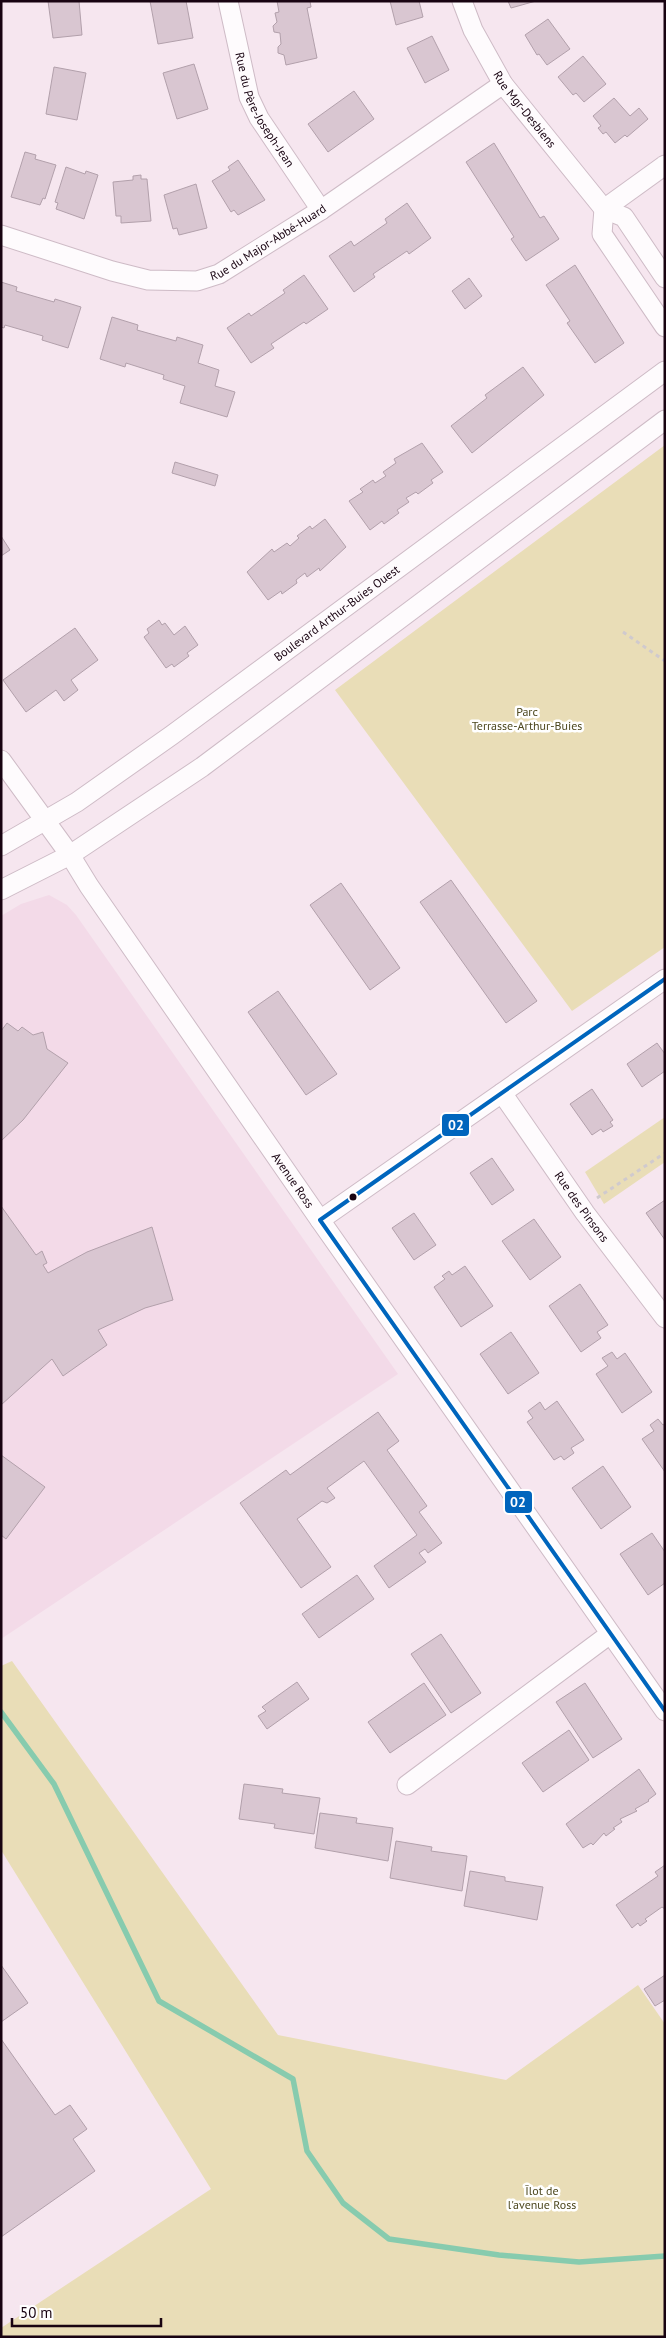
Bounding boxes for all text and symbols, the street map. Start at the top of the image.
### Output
street label: Rue du Père-Joseph-Jean [232,51,298,170]
street label: Rue Mgr-Desbiens [490,68,560,151]
street label: Rue du Major-Abbé-Huard [208,201,329,283]
street label: Boulevard Arthur-Buies Ouest [271,562,402,664]
park label: Parc Terrasse-Arthur-Buies [472,704,582,733]
line badge: 02 [441,1113,470,1137]
text: 02 [448,1116,464,1134]
street label: Avenue Ross [269,1150,318,1211]
street label: Rue des Pinsons [552,1168,612,1245]
unlabelled marker [348,1192,358,1202]
line badge: 02 [504,1490,533,1514]
text: 02 [510,1493,526,1511]
park label: Îlot de l'avenue Ross [508,2183,576,2212]
scale bar [12,2296,161,2328]
text: 50 m [20,2303,53,2322]

